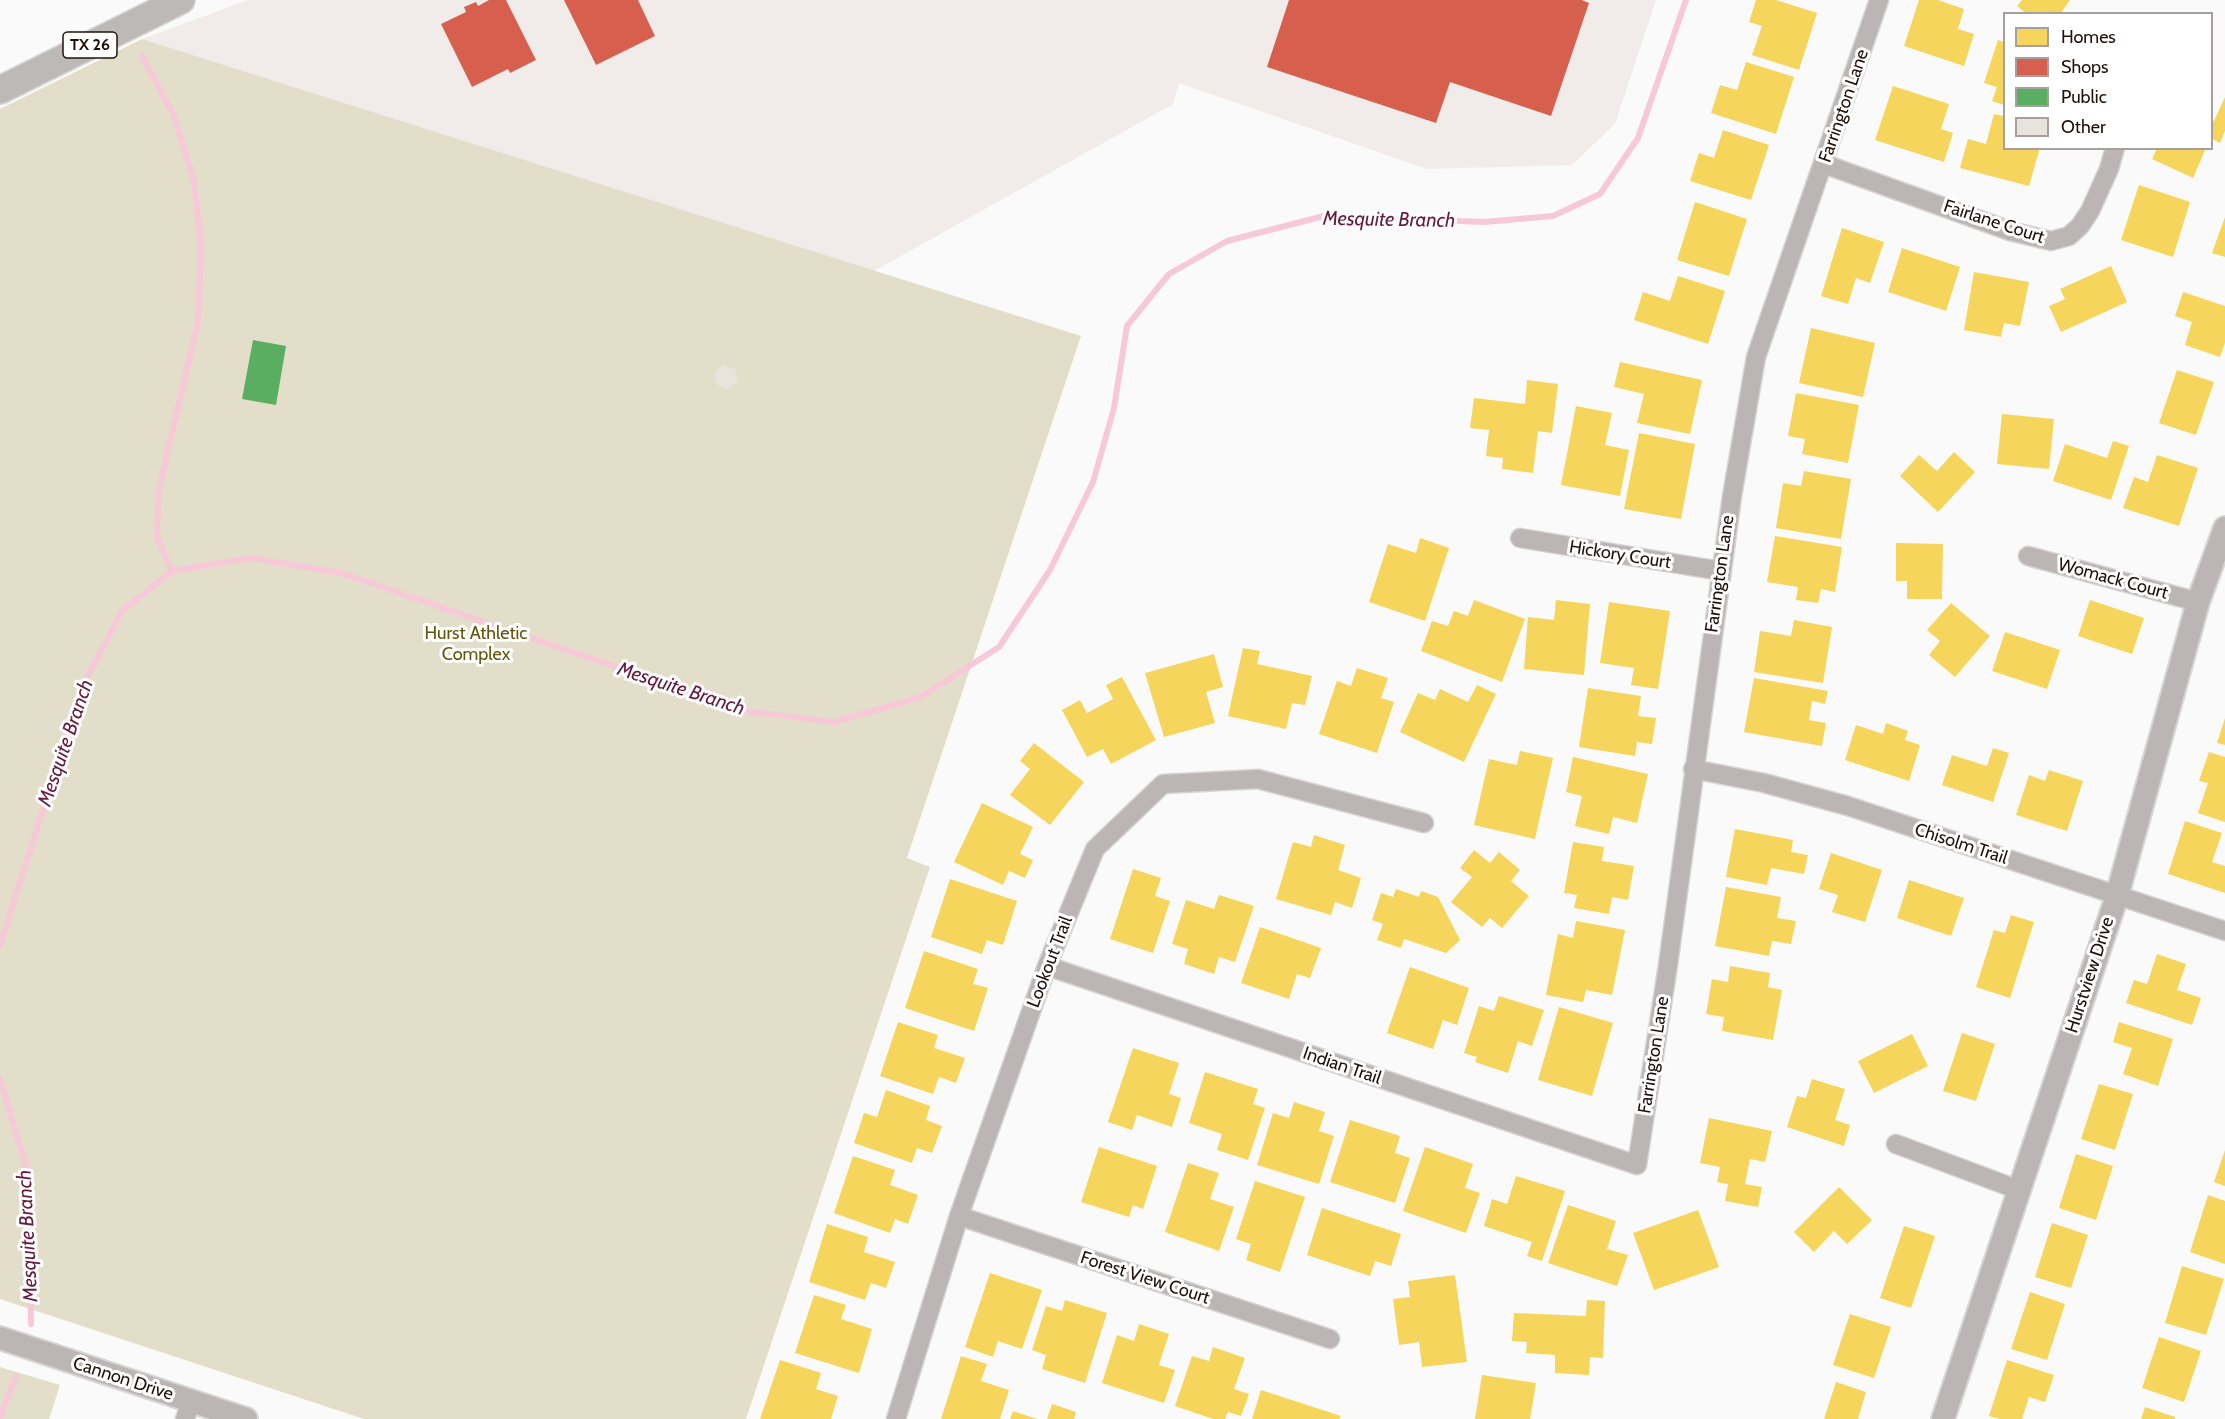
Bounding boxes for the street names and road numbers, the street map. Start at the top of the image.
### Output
road number: TX 26 [63,32,117,58]
street label: Farrington Lane [1815,47,1873,165]
street label: Fairlane Court [1941,196,2047,248]
street label: Farrington Lane [1701,514,1739,634]
street label: Hickory Court [1568,536,1672,574]
street label: Womack Court [2056,554,2170,604]
street label: Chisolm Trail [1912,819,2010,869]
street label: Lookout Trail [1023,913,1077,1011]
street label: Hurstview Drive [2061,914,2119,1036]
street label: Farrington Lane [1634,995,1674,1115]
street label: Indian Trail [1300,1043,1384,1089]
street label: Forest View Court [1078,1247,1212,1309]
street label: Cannon Drive [70,1353,176,1405]

